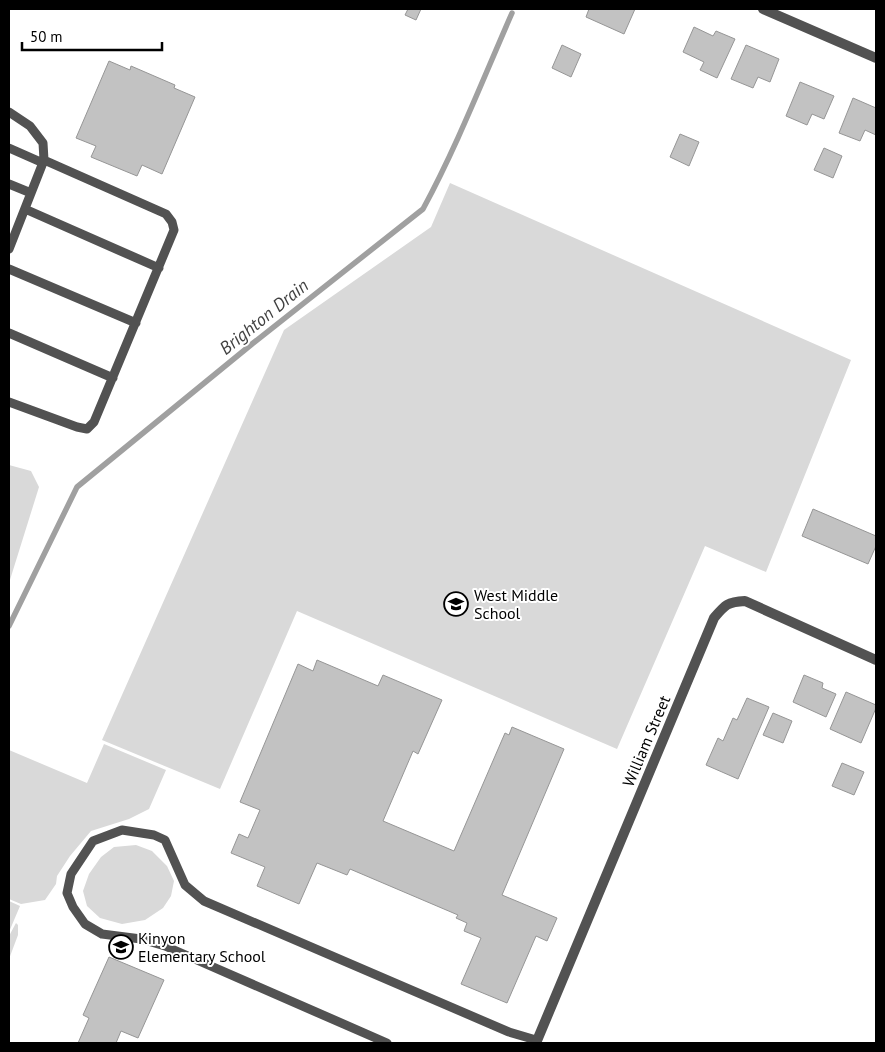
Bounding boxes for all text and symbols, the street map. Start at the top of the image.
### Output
scale bar [22,20,162,52]
text: 50 m [30,27,63,46]
water label: Brighton Drain [215,274,313,359]
place label: West Middle School [474,585,558,623]
school or university icon: West Middle School [443,591,469,617]
street label: William Street [618,692,674,790]
place label: Kinyon Elementary School [138,928,266,966]
school or university icon: Kinyon Elementary School [108,934,134,960]

